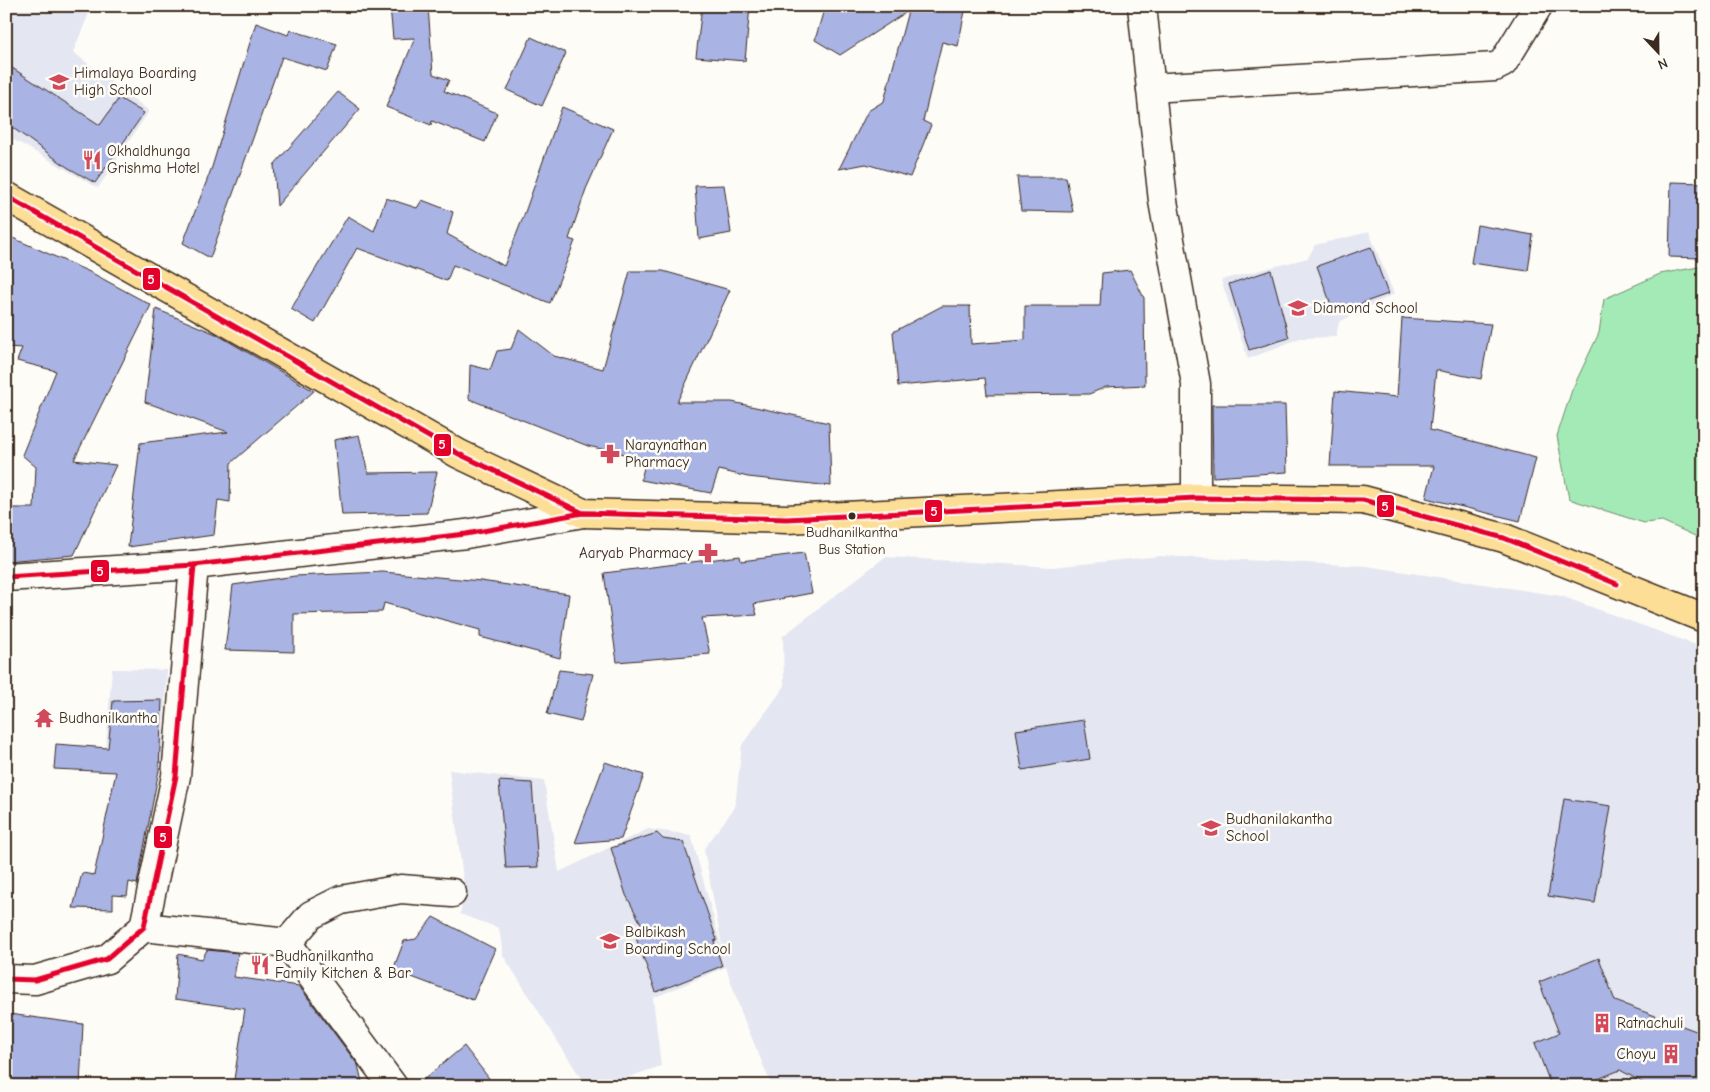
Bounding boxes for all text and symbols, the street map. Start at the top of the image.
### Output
north arrow [1632,28,1682,78]
text: N [1655,54,1670,73]
place label: Himalaya Boarding High School [74,64,197,99]
school or university icon: Himalaya Boarding High School [48,71,70,93]
place label: Okhaldhunga Grishma Hotel [107,142,200,177]
restaurant icon: Okhaldhunga Grishma Hotel [81,149,103,171]
line badge: 5 [142,267,161,291]
text: 5 [147,271,155,288]
school or university icon: Diamond School [1287,297,1309,319]
place label: Diamond School [1313,299,1418,317]
line badge: 5 [433,433,452,457]
text: 5 [438,436,446,453]
place label: Naraynathan Pharmacy [625,436,707,471]
pharmacy icon: Naraynathan Pharmacy [599,443,621,465]
line badge: 5 [1376,494,1395,518]
text: 5 [1381,498,1389,515]
line badge: 5 [924,499,943,523]
text: 5 [930,503,938,520]
marker: Budhanilkantha Bus Station [847,511,857,521]
place label: Budhanilkantha Bus Station [806,524,898,558]
pharmacy icon: Aaryab Pharmacy [697,542,719,564]
place label: Aaryab Pharmacy [579,544,693,562]
line badge: 5 [90,559,110,583]
text: 5 [96,563,104,580]
temple icon: Budhanilkantha [33,707,55,729]
place label: Budhanilkantha [59,709,158,727]
place label: Budhanilakantha School [1226,810,1332,845]
school or university icon: Budhanilakantha School [1200,817,1222,839]
line badge: 5 [153,825,173,849]
text: 5 [159,829,167,846]
place label: Balbikash Boarding School [625,923,731,958]
school or university icon: Balbikash Boarding School [599,930,621,952]
place label: Budhanilkantha Family Kitchen & Bar [275,947,411,982]
restaurant icon: Budhanilkantha Family Kitchen & Bar [249,954,271,976]
building icon: Ratnachuli [1591,1012,1613,1034]
place label: Ratnachuli [1617,1014,1683,1032]
building icon: Choyu [1660,1043,1682,1065]
place label: Choyu [1617,1045,1656,1063]

